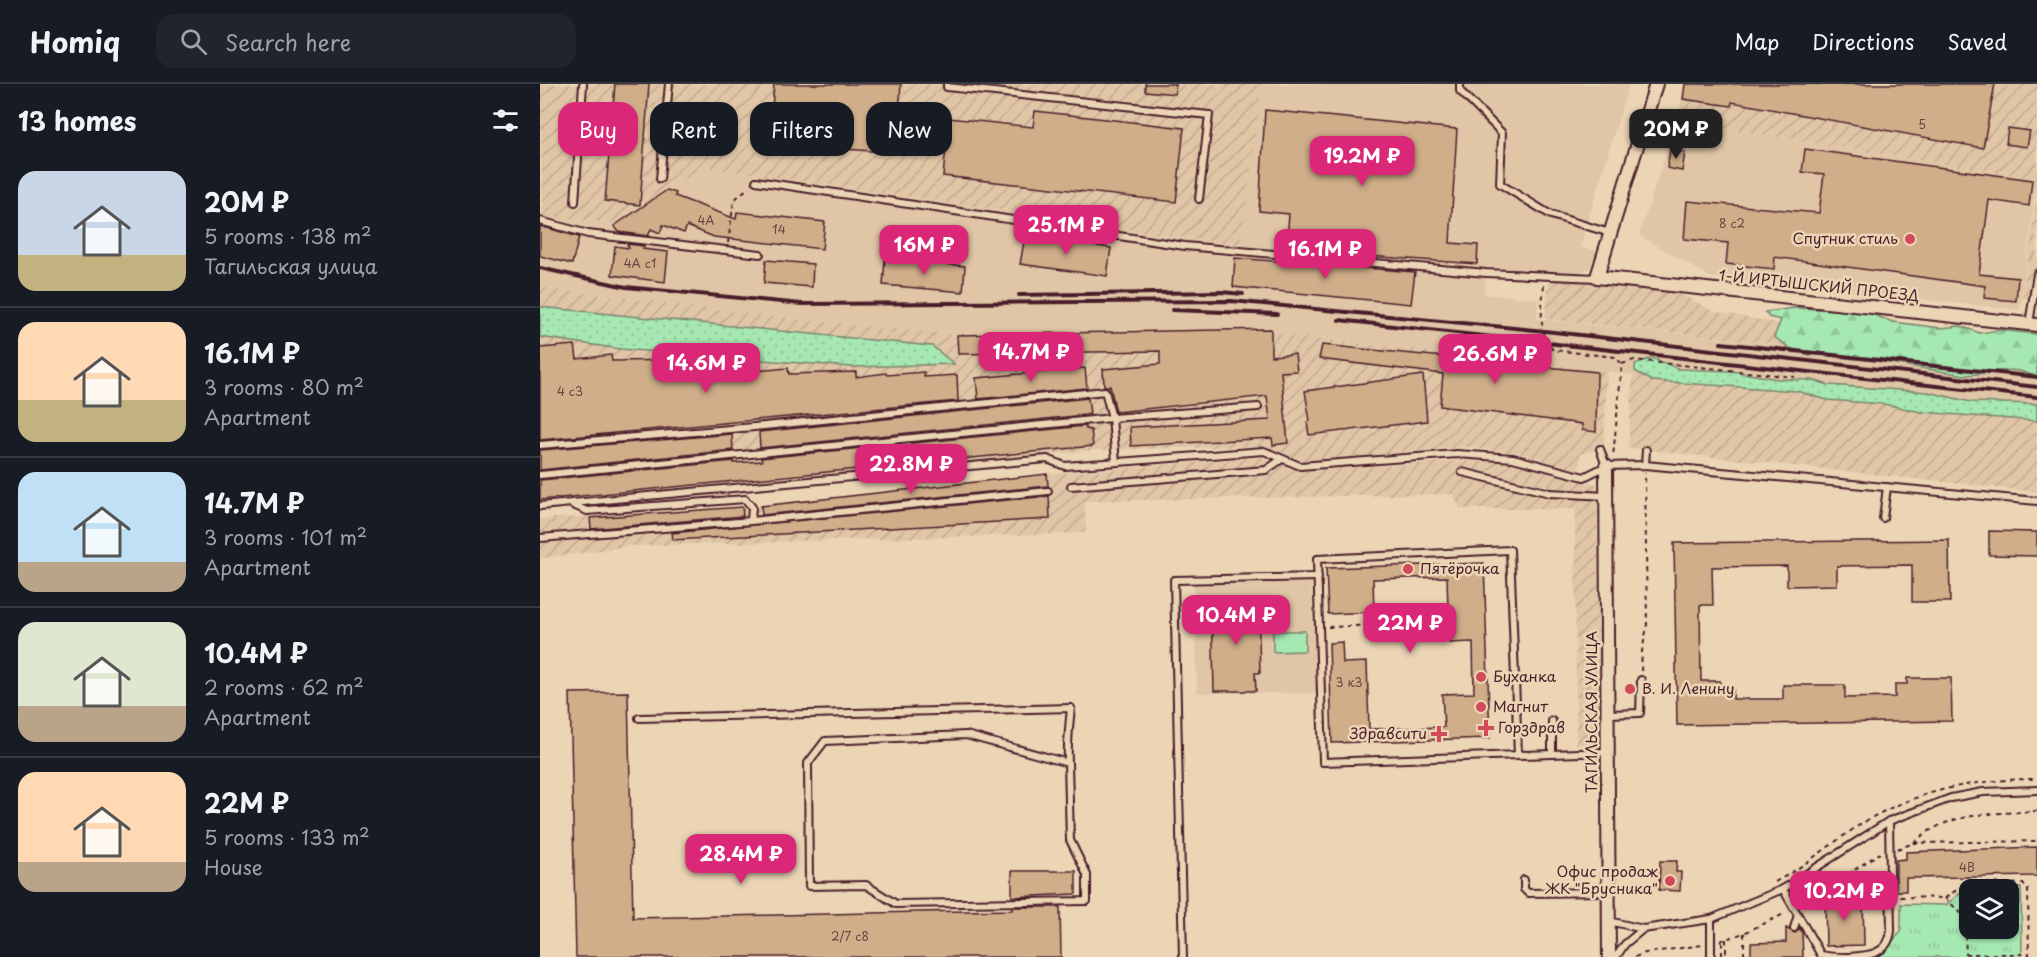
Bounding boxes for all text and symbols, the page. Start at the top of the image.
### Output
search box [156,14,576,68]
text: Homiq [30,20,120,63]
icon: search [177,25,210,58]
text: Search here [225,25,351,58]
text: Map [1734,25,1779,57]
text: Directions [1812,25,1914,57]
text: Saved [1947,25,2007,57]
text: 13 homes [18,101,136,140]
chip: Buy [558,102,638,156]
chip: Rent [650,102,738,156]
chip: Filters [750,102,854,156]
chip: New [866,102,952,156]
icon: filters [489,104,522,137]
pin: 20M ₽ [1634,109,1718,160]
text: 20M ₽ [1643,113,1709,143]
house number: 5 [1918,115,1926,133]
pin: 19.2M ₽ [1307,136,1417,187]
text: 19.2M ₽ [1324,140,1400,170]
text: 20M ₽ [204,182,289,221]
icon: home [66,195,138,267]
pin: 25.1M ₽ [1011,205,1121,256]
text: 25.1M ₽ [1028,209,1104,239]
house number: 4А [697,211,715,229]
house number: 8 с2 [1719,214,1745,232]
house number: 14 [772,220,786,238]
text: 5 rooms · 138 m² [204,221,372,251]
pin: 16M ₽ [882,225,966,276]
place label: Спутник стиль [1793,226,1898,249]
text: 16M ₽ [893,229,955,259]
pin: 16.1M ₽ [1270,229,1380,280]
marker: Спутник стиль [1903,232,1917,246]
text: 16.1M ₽ [1288,233,1362,263]
text: Тагильская улица [204,251,377,281]
house number: 4А с1 [624,254,656,272]
street label: 1-Й ИРТЫШСКИЙ ПРОЕЗД [1718,263,1921,307]
pin: 14.7M ₽ [976,332,1086,383]
text: 16.1M ₽ [204,333,300,372]
pin: 26.6M ₽ [1440,334,1550,385]
text: 14.7M ₽ [992,336,1070,366]
text: 26.6M ₽ [1453,338,1537,368]
pin: 14.6M ₽ [651,343,761,394]
icon: home [66,346,138,418]
text: 14.6M ₽ [666,347,746,377]
text: 3 rooms · 80 m² [204,372,364,402]
house number: 4 с3 [557,382,583,400]
text: Apartment [204,402,311,432]
pin: 22.8M ₽ [856,444,966,495]
text: 22.8M ₽ [869,448,953,478]
text: 14.7M ₽ [204,483,304,522]
icon: home [66,496,138,568]
text: 3 rooms · 101 m² [204,522,367,552]
text: Apartment [204,552,311,582]
place label: Пятёрочка [1420,556,1500,579]
marker: Пятёрочка [1401,562,1415,576]
pin: 10.4M ₽ [1181,595,1291,646]
text: 10.4M ₽ [1196,599,1276,629]
pin: 22M ₽ [1368,603,1452,654]
text: 22M ₽ [1377,607,1443,637]
street label: ТАГИЛЬСКАЯ УЛИЦА [1579,631,1602,793]
text: 10.4M ₽ [204,633,308,672]
icon: home [66,646,138,718]
place label: Буханка [1493,664,1557,687]
marker: Буханка [1474,670,1488,684]
text: 2 rooms · 62 m² [204,672,364,702]
house number: 3 к3 [1336,673,1363,691]
place label: В. И. Ленину [1642,676,1735,699]
marker: В. И. Ленину [1623,682,1637,696]
place label: Магнит [1493,694,1548,717]
marker: Магнит [1474,700,1488,714]
text: Apartment [204,702,311,732]
place label: Горздрав [1498,715,1565,738]
place label: Здравсити [1349,721,1427,744]
marker: Горздрав [1479,721,1493,735]
marker: Здравсити [1432,727,1446,741]
text: 22M ₽ [204,783,289,822]
icon: home [66,796,138,868]
text: 5 rooms · 133 m² [204,822,370,852]
pin: 28.4M ₽ [686,834,796,885]
text: 28.4M ₽ [699,838,783,868]
text: House [204,852,263,882]
house number: 4В [1959,858,1975,876]
place label: Офис продаж ЖК "Брусника" [1544,859,1658,899]
pin: 10.2M ₽ [1789,871,1899,922]
marker: Офис продаж ЖК "Брусника" [1663,874,1677,888]
text: 10.2M ₽ [1804,875,1884,905]
map controls [1959,879,2019,939]
button: layers [1959,879,2019,939]
house number: 2/7 с8 [831,927,869,945]

